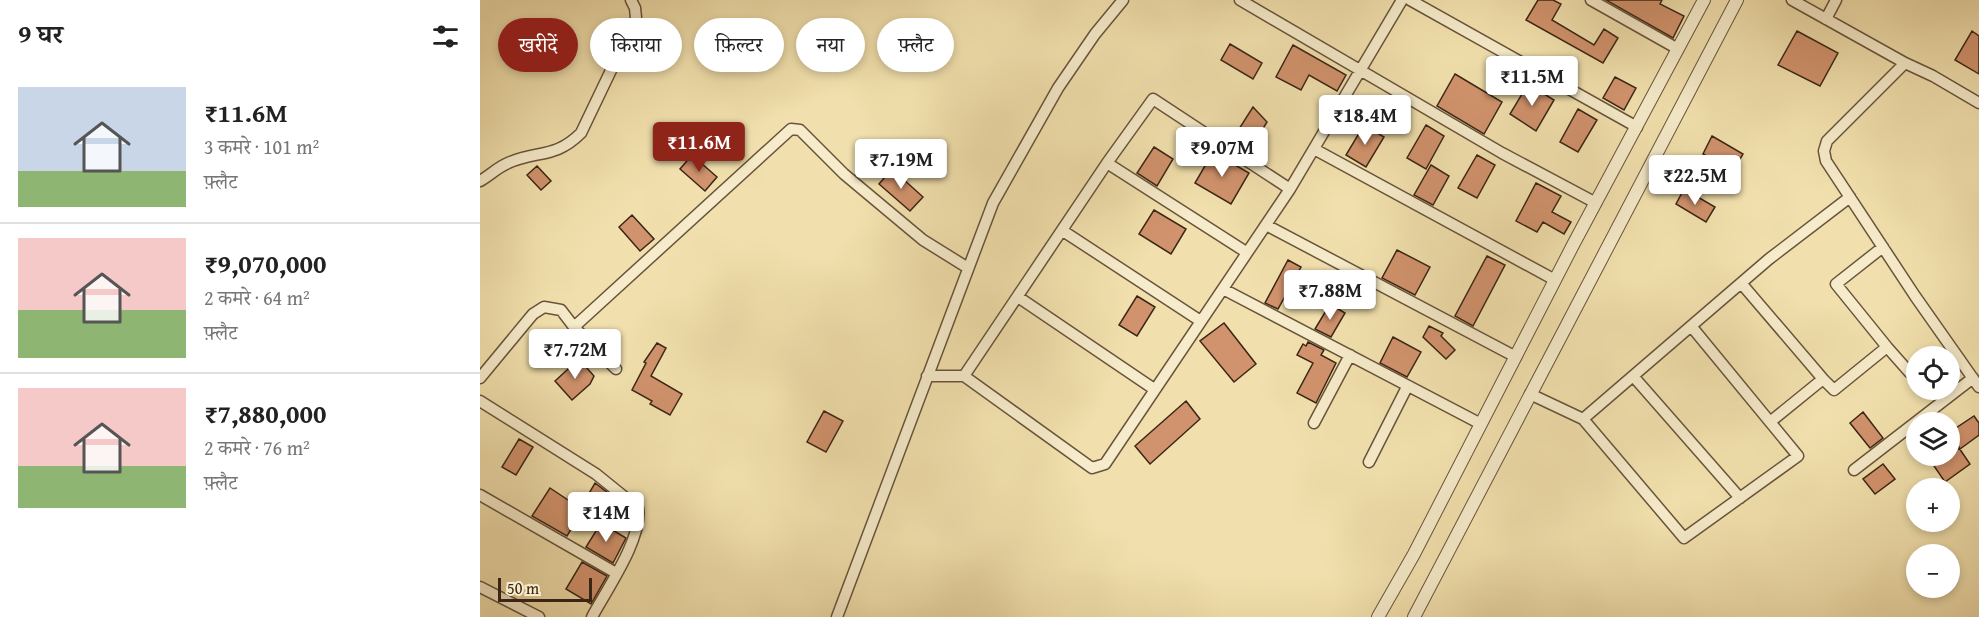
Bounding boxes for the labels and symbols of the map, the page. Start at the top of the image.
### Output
pin: ₹11.5M [1483,56,1581,107]
pin: ₹18.4M [1316,95,1414,146]
pin: ₹11.6M [650,122,748,173]
pin: ₹9.07M [1173,127,1271,178]
pin: ₹7.19M [852,139,950,190]
pin: ₹22.5M [1646,155,1744,206]
pin: ₹7.88M [1281,270,1379,321]
pin: ₹7.72M [526,329,624,380]
pin: ₹14M [570,492,642,543]
scale bar [498,575,592,602]

